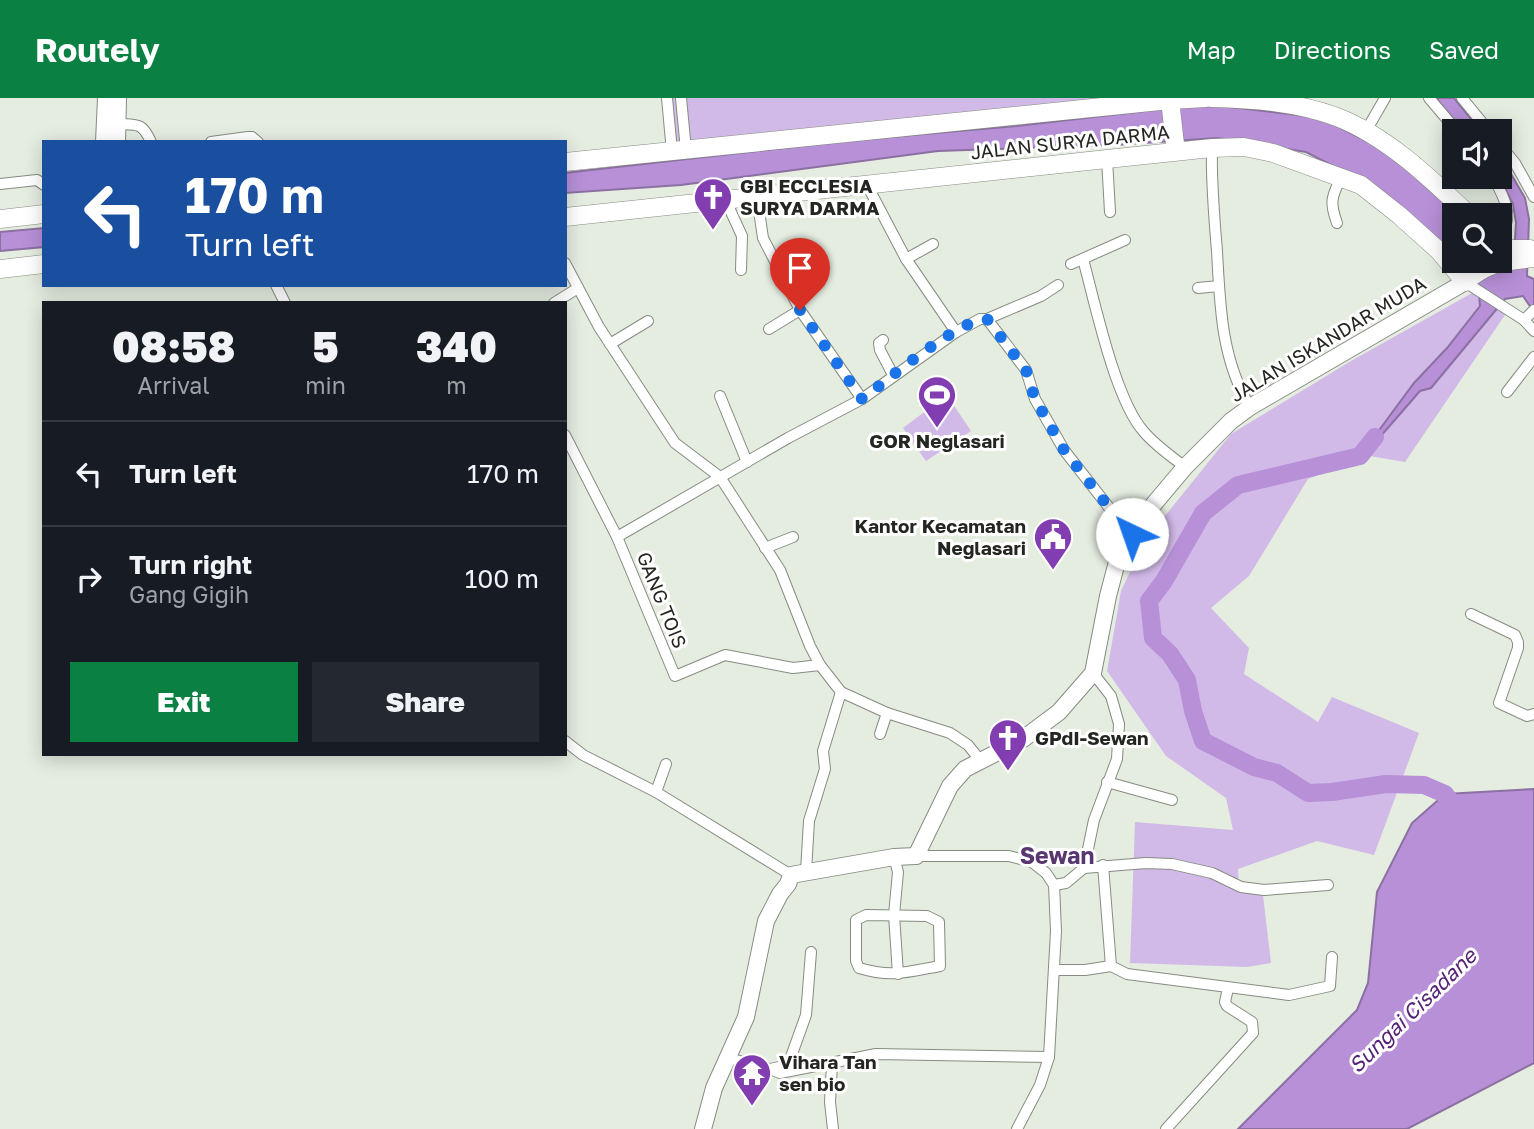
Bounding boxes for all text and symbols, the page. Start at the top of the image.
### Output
text: Routely [35,30,160,69]
text: Map [1187,35,1236,64]
text: Directions [1274,35,1391,64]
text: Saved [1429,35,1499,64]
map controls [1442,119,1512,273]
button: sound [1442,119,1512,189]
street label: JALAN SURYA DARMA [969,120,1171,163]
text: 170 m [185,165,324,224]
icon: left [70,168,161,259]
place label: GBI ECCLESIA SURYA DARMA [740,174,880,219]
church icon: GBI ECCLESIA SURYA DARMA [692,176,734,231]
button: search [1442,203,1512,273]
text: Turn left [185,225,314,263]
pin [770,238,830,310]
icon: arrive [781,249,819,287]
street label: JALAN ISKANDAR MUDA [1226,271,1430,406]
text: 08:58 [112,321,235,371]
text: 5 [312,321,339,371]
text: 340 [416,321,497,371]
text: Arrival [138,371,210,399]
text: min [305,371,346,399]
text: m [446,371,467,399]
sports icon: GOR Neglasari [916,374,958,429]
place label: GOR Neglasari [869,429,1005,452]
icon: left [70,455,108,493]
text: Turn left [129,458,237,489]
text: 170 m [467,458,539,489]
position arrow [1095,497,1169,571]
place label: Kantor Kecamatan Neglasari [854,514,1026,559]
public building icon: Kantor Kecamatan Neglasari [1032,516,1074,571]
street label: GANG TOIS [633,548,692,651]
text: Turn right [129,549,252,580]
icon: right [70,560,108,598]
text: 100 m [465,563,539,594]
text: Gang Gigih [129,580,249,608]
button: Exit [70,662,298,742]
button: Share [312,662,539,742]
church icon: GPdI-Sewan [987,717,1029,772]
place label: GPdI-Sewan [1035,726,1149,749]
district label: Sewan [1020,841,1094,869]
water label: Sungai Cisadane [1343,941,1483,1078]
place label: Vihara Tan sen bio [779,1050,876,1095]
temple icon: Vihara Tan sen bio [731,1052,773,1107]

